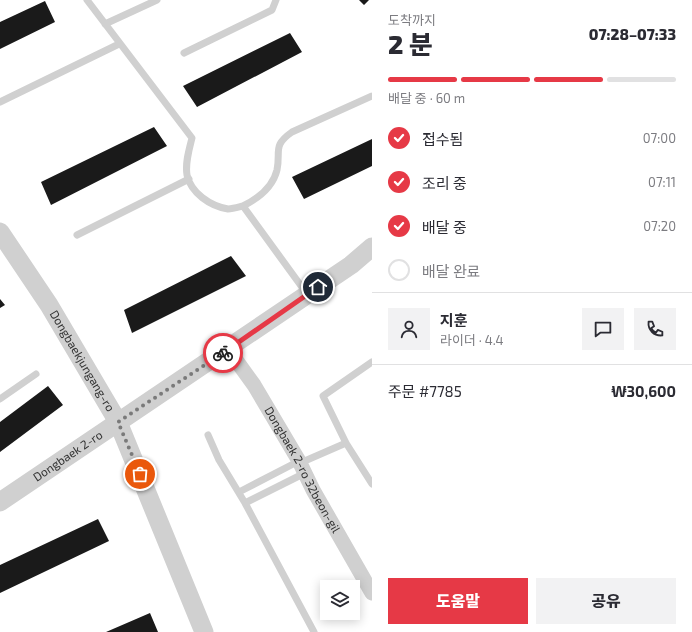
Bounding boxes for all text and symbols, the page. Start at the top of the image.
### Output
text: 도착까지 [388,12,436,28]
text: 07:28–07:33 [589,25,676,43]
text: 2 분 [388,28,433,59]
text: 배달 중 · 60 m [388,90,465,106]
icon: check [388,127,410,149]
text: 접수됨 [422,130,463,148]
text: 07:00 [643,130,676,146]
icon: check [388,171,410,193]
text: 조리 중 [422,174,467,192]
text: 07:11 [648,174,676,190]
icon: check [388,215,410,237]
text: 배달 중 [422,218,467,236]
text: 07:20 [643,218,676,234]
text: 배달 완료 [422,262,481,280]
pin [301,270,335,304]
icon: home [307,276,329,298]
street label: Dongbaekjungang-ro [48,307,118,414]
button: person [388,308,430,350]
button: chat [582,308,624,350]
button: phone [634,308,676,350]
text: 지훈 [440,311,468,329]
text: 라이더 · 4.4 [440,332,504,348]
courier [203,333,243,373]
icon: bike [212,342,234,364]
text: 주문 #7785 [388,382,462,400]
text: ₩30,600 [611,382,676,400]
street label: Dongbaek 2-ro 32beon-gil [262,404,344,535]
street label: Dongbaek 2-ro [30,427,105,484]
pin [123,457,157,491]
icon: bag [129,463,151,485]
button: 도움말 [388,578,528,624]
button: 공유 [536,578,676,624]
map controls [320,580,360,620]
button: layers [320,580,360,620]

